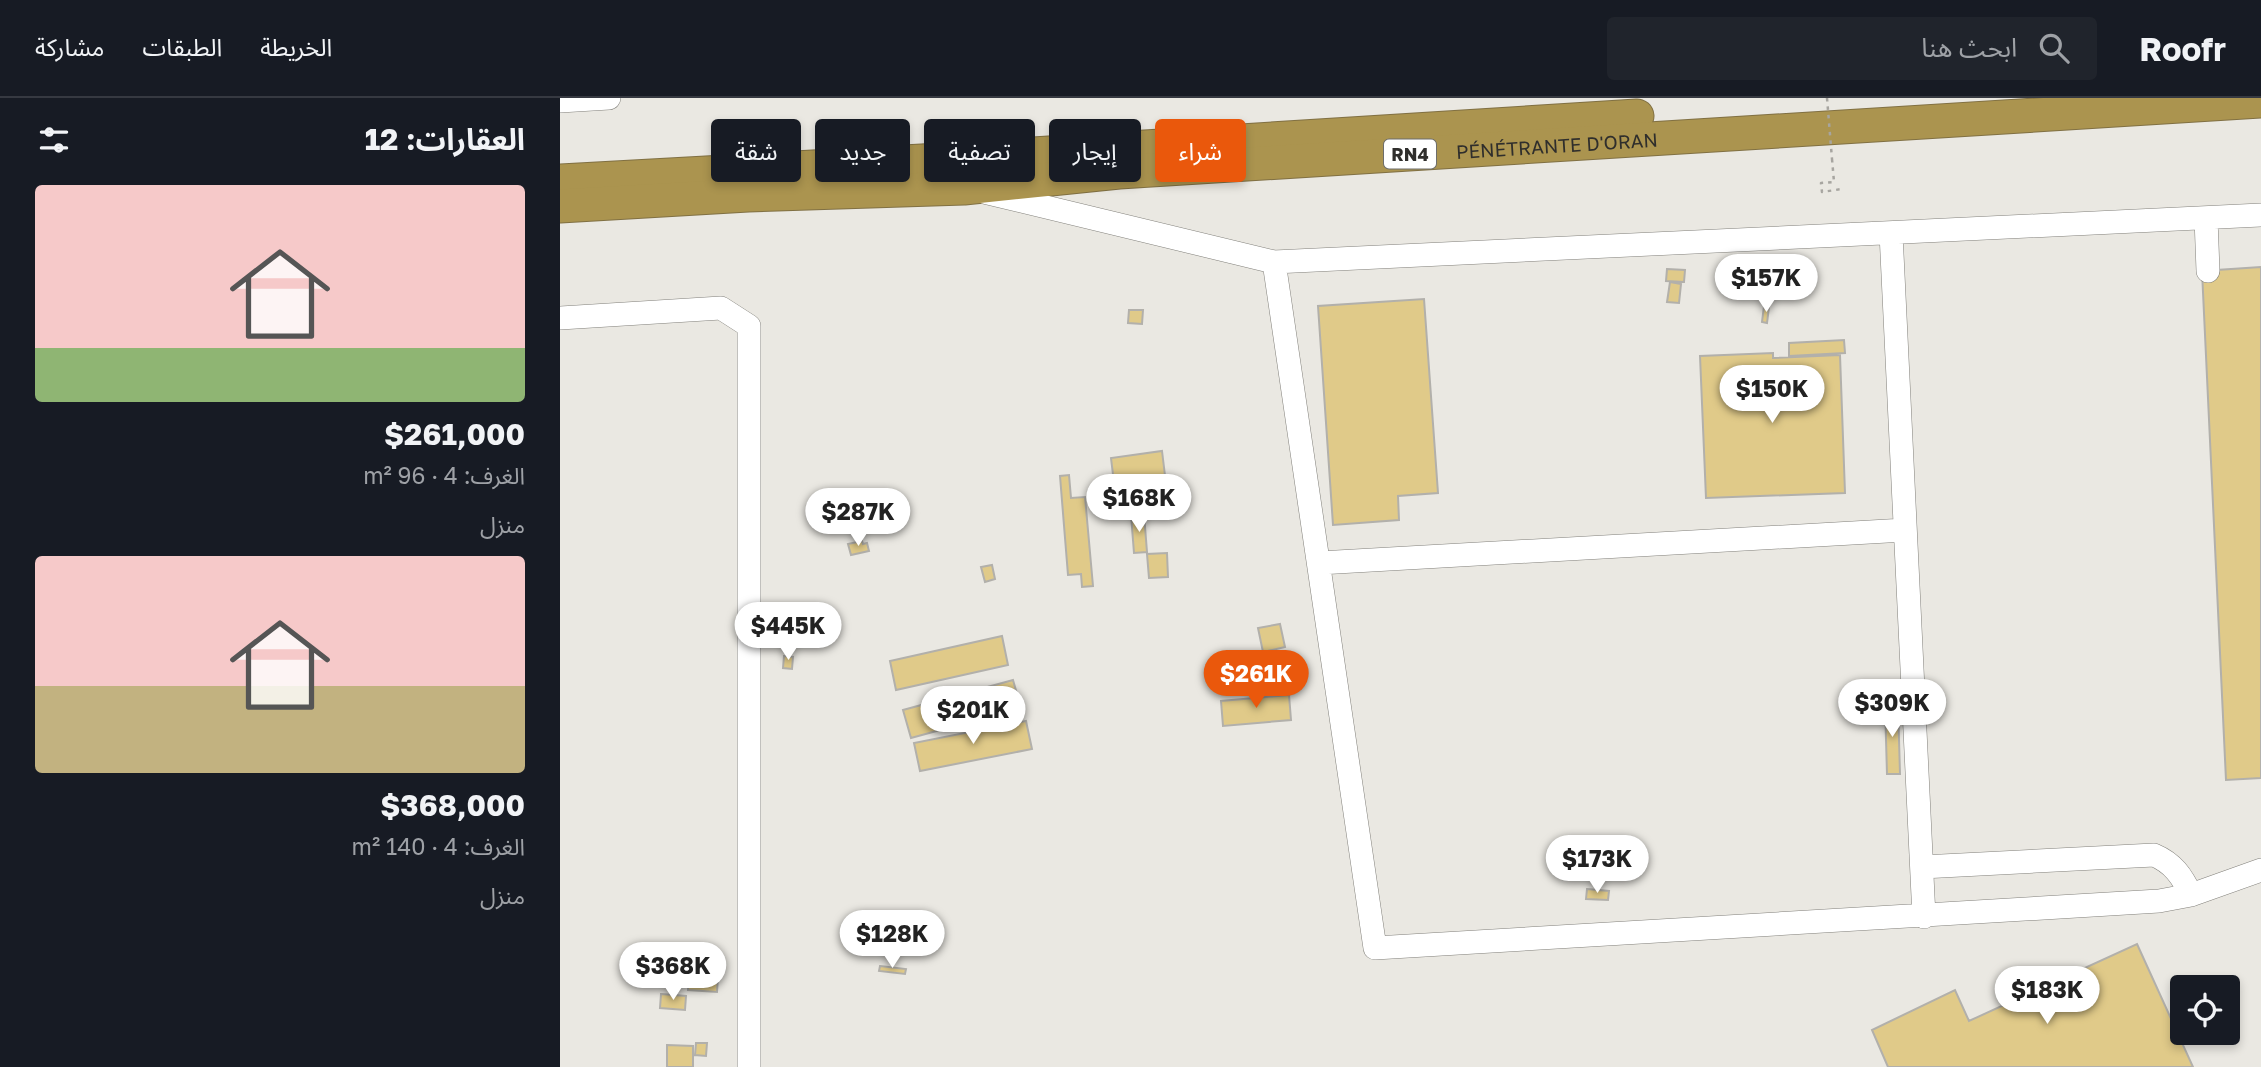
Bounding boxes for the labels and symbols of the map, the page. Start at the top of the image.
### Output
street label: PÉNÉTRANTE D'ORAN [1455,127,1658,163]
road number: RN4 [1384,140,1436,168]
pin: $157K [1717,254,1815,314]
pin: $150K [1723,366,1821,425]
pin: $168K [1090,474,1188,534]
pin: $287K [809,489,907,548]
pin: $445K [739,602,837,662]
pin: $261K [1207,650,1305,710]
pin: $309K [1843,680,1941,739]
pin: $201K [924,686,1022,746]
pin: $173K [1548,836,1646,895]
pin: $128K [843,910,941,970]
pin: $368K [624,942,722,1002]
pin: $183K [1998,967,2096,1026]

